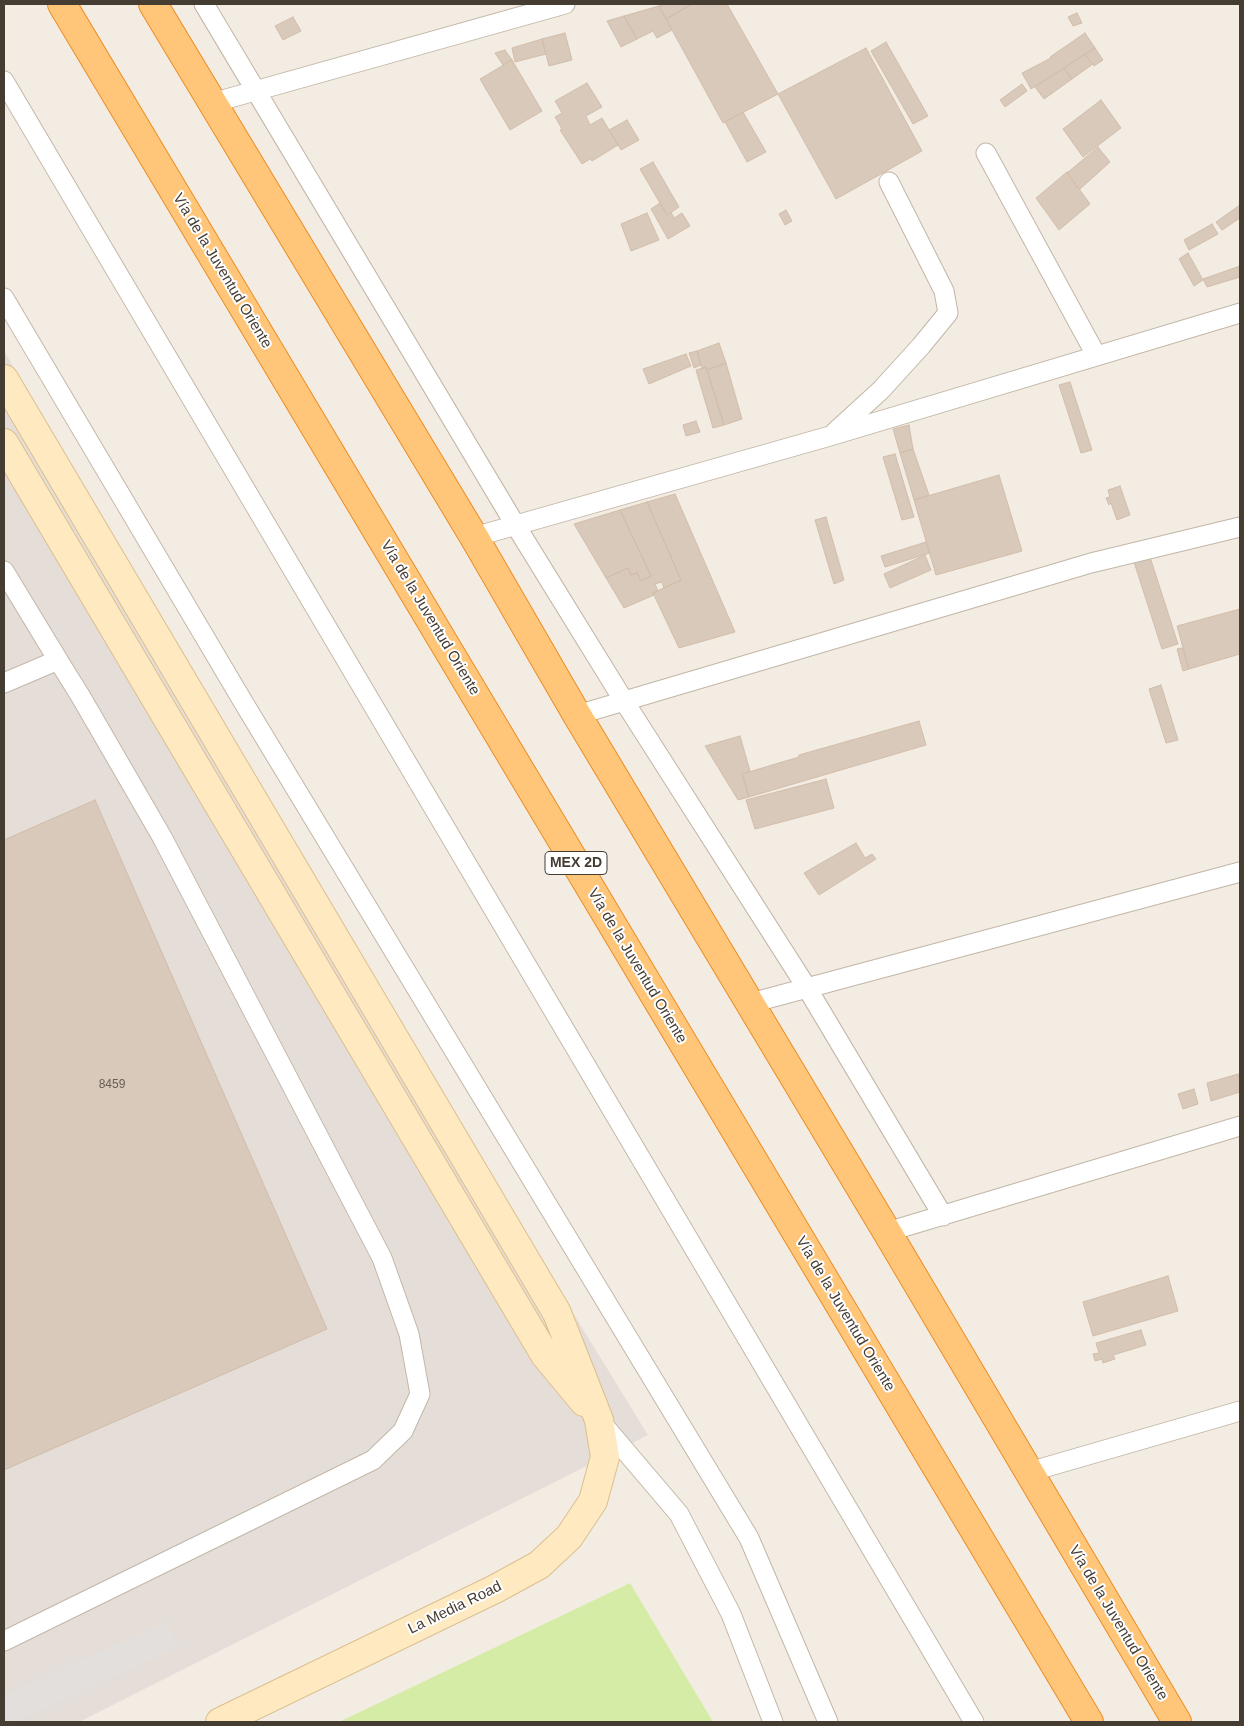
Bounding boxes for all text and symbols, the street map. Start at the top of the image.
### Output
street label: Vía de la Juventud Oriente [169,190,275,352]
street label: Vía de la Juventud Oriente [377,537,483,699]
road number: MEX 2D [545,851,607,874]
street label: Vía de la Juventud Oriente [584,885,690,1047]
house number: 8459 [99,1078,125,1092]
street label: Vía de la Juventud Oriente [792,1233,898,1395]
street label: Vía de la Juventud Oriente [1065,1542,1171,1704]
street label: La Media Road [405,1578,505,1638]

